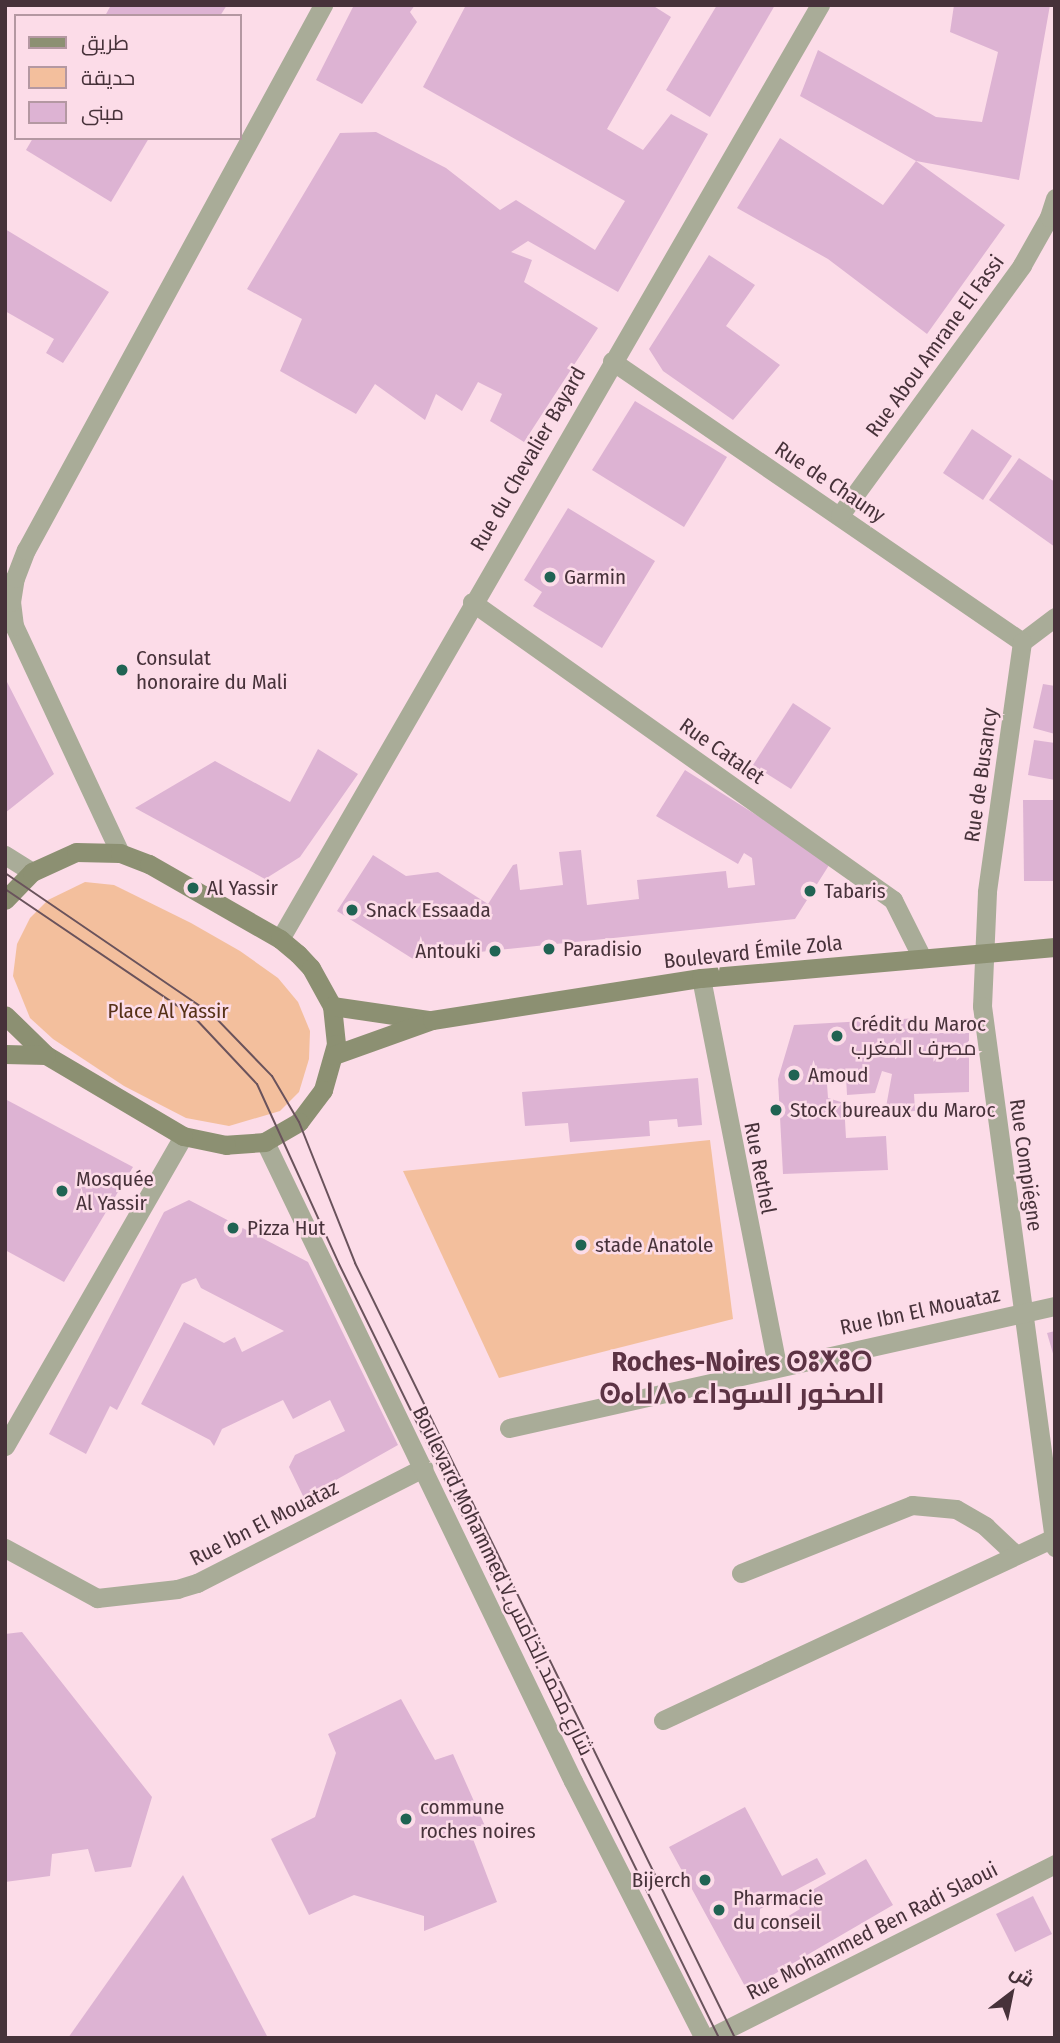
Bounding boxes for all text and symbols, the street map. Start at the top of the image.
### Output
legend [14,14,242,140]
text: طريق [81,30,129,56]
text: حديقة [81,65,135,91]
text: مبنى [81,100,124,126]
street label: Rue Abou Amrane El Fassi [861,250,1009,442]
street label: Rue du Chevalier Bayard [465,363,591,555]
street label: Rue de Chauny [770,436,890,528]
place label: Garmin [564,564,626,590]
marker: Garmin [542,569,558,585]
place label: Consulat honoraire du Mali [136,645,288,695]
marker: Consulat honoraire du Mali [114,662,130,678]
street label: Rue de Busancy [959,706,1003,844]
street label: Rue Catalet [675,713,769,789]
place label: Al Yassir [207,875,278,901]
place label: Tabaris [824,878,886,904]
marker: Al Yassir [185,880,201,896]
marker: Tabaris [802,883,818,899]
place label: Snack Essaada [366,897,491,923]
marker: Snack Essaada [344,902,360,918]
street label: Boulevard Émile Zola [662,930,844,974]
place label: Paradisio [563,936,642,962]
place label: Antouki [415,938,481,964]
marker: Paradisio [541,941,557,957]
marker: Antouki [487,943,503,959]
park label: Place Al Yassir [107,998,229,1024]
place label: Crédit du Maroc مصرف المغرب [851,1011,986,1061]
marker: Crédit du Maroc مصرف المغرب [829,1028,845,1044]
place label: Amoud [808,1062,868,1088]
marker: Amoud [786,1067,802,1083]
place label: Stock bureaux du Maroc [790,1097,995,1123]
street label: Rue Compiégne [1004,1097,1048,1233]
marker: Stock bureaux du Maroc [768,1102,784,1118]
street label: Rue Rethel [739,1120,781,1216]
place label: Mosquée Al Yassir [76,1166,154,1216]
marker: Mosquée Al Yassir [54,1183,70,1199]
place label: Pizza Hut [247,1215,325,1241]
marker: Pizza Hut [225,1220,241,1236]
place label: stade Anatole [595,1232,713,1258]
marker: stade Anatole [573,1237,589,1253]
street label: Rue Ibn El Mouataz [838,1282,1002,1340]
district label: Roches-Noires ⵙⵓⵅⵓⵔ ⵙⴰⵡⴷⴰ الصخور السوداء [599,1345,885,1411]
street label: Boulevard Mohammed V شارع محمد الخامس [407,1402,599,1760]
street label: Rue Ibn El Mouataz [186,1475,342,1571]
place label: commune roches noires [420,1794,536,1844]
marker: commune roches noires [398,1811,414,1827]
street label: Rue Mohammed Ben Radi Slaoui [742,1857,1002,2005]
place label: Bijerch [632,1867,691,1893]
marker: Bijerch [697,1872,713,1888]
place label: Pharmacie du conseil [733,1885,823,1935]
marker: Pharmacie du conseil [711,1902,727,1918]
north arrow [976,1959,1046,2029]
text: ش [1006,1960,1039,1992]

